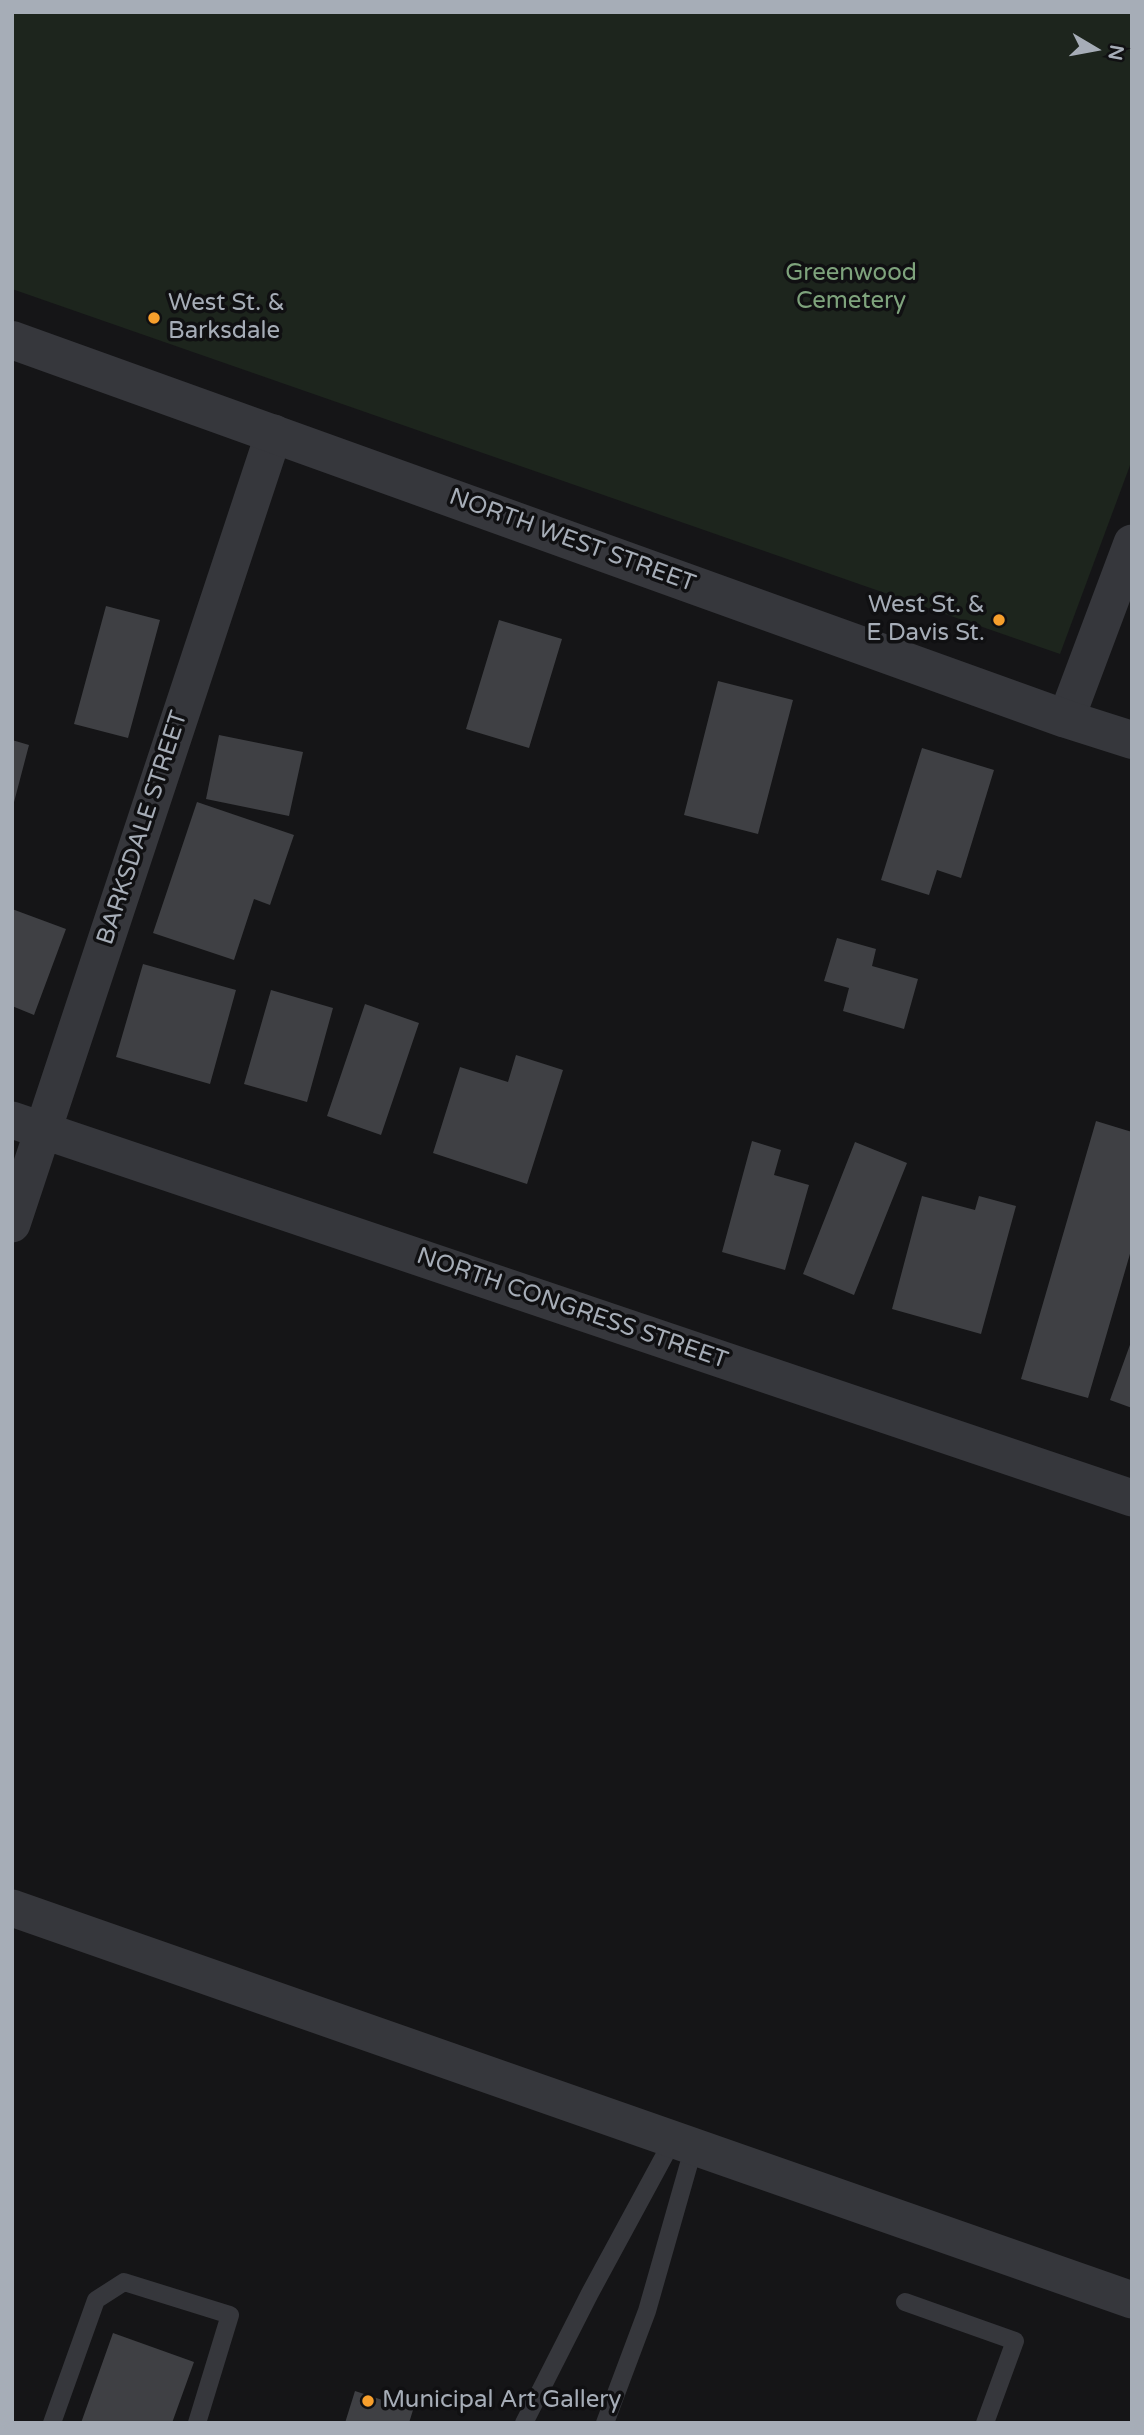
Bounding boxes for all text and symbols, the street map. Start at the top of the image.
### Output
north arrow [1060,14,1130,84]
text: N [1104,43,1128,62]
park label: Greenwood Cemetery [785,260,917,316]
place label: West St. & Barksdale [168,290,285,346]
marker: West St. & Barksdale [146,310,162,326]
street label: NORTH WEST STREET [445,483,699,599]
place label: West St. & E Davis St. [866,592,985,648]
marker: West St. & E Davis St. [991,612,1007,628]
street label: BARKSDALE STREET [92,707,194,949]
street label: NORTH CONGRESS STREET [413,1242,731,1376]
place label: Municipal Art Gallery [382,2387,621,2415]
marker: Municipal Art Gallery [360,2393,376,2409]

